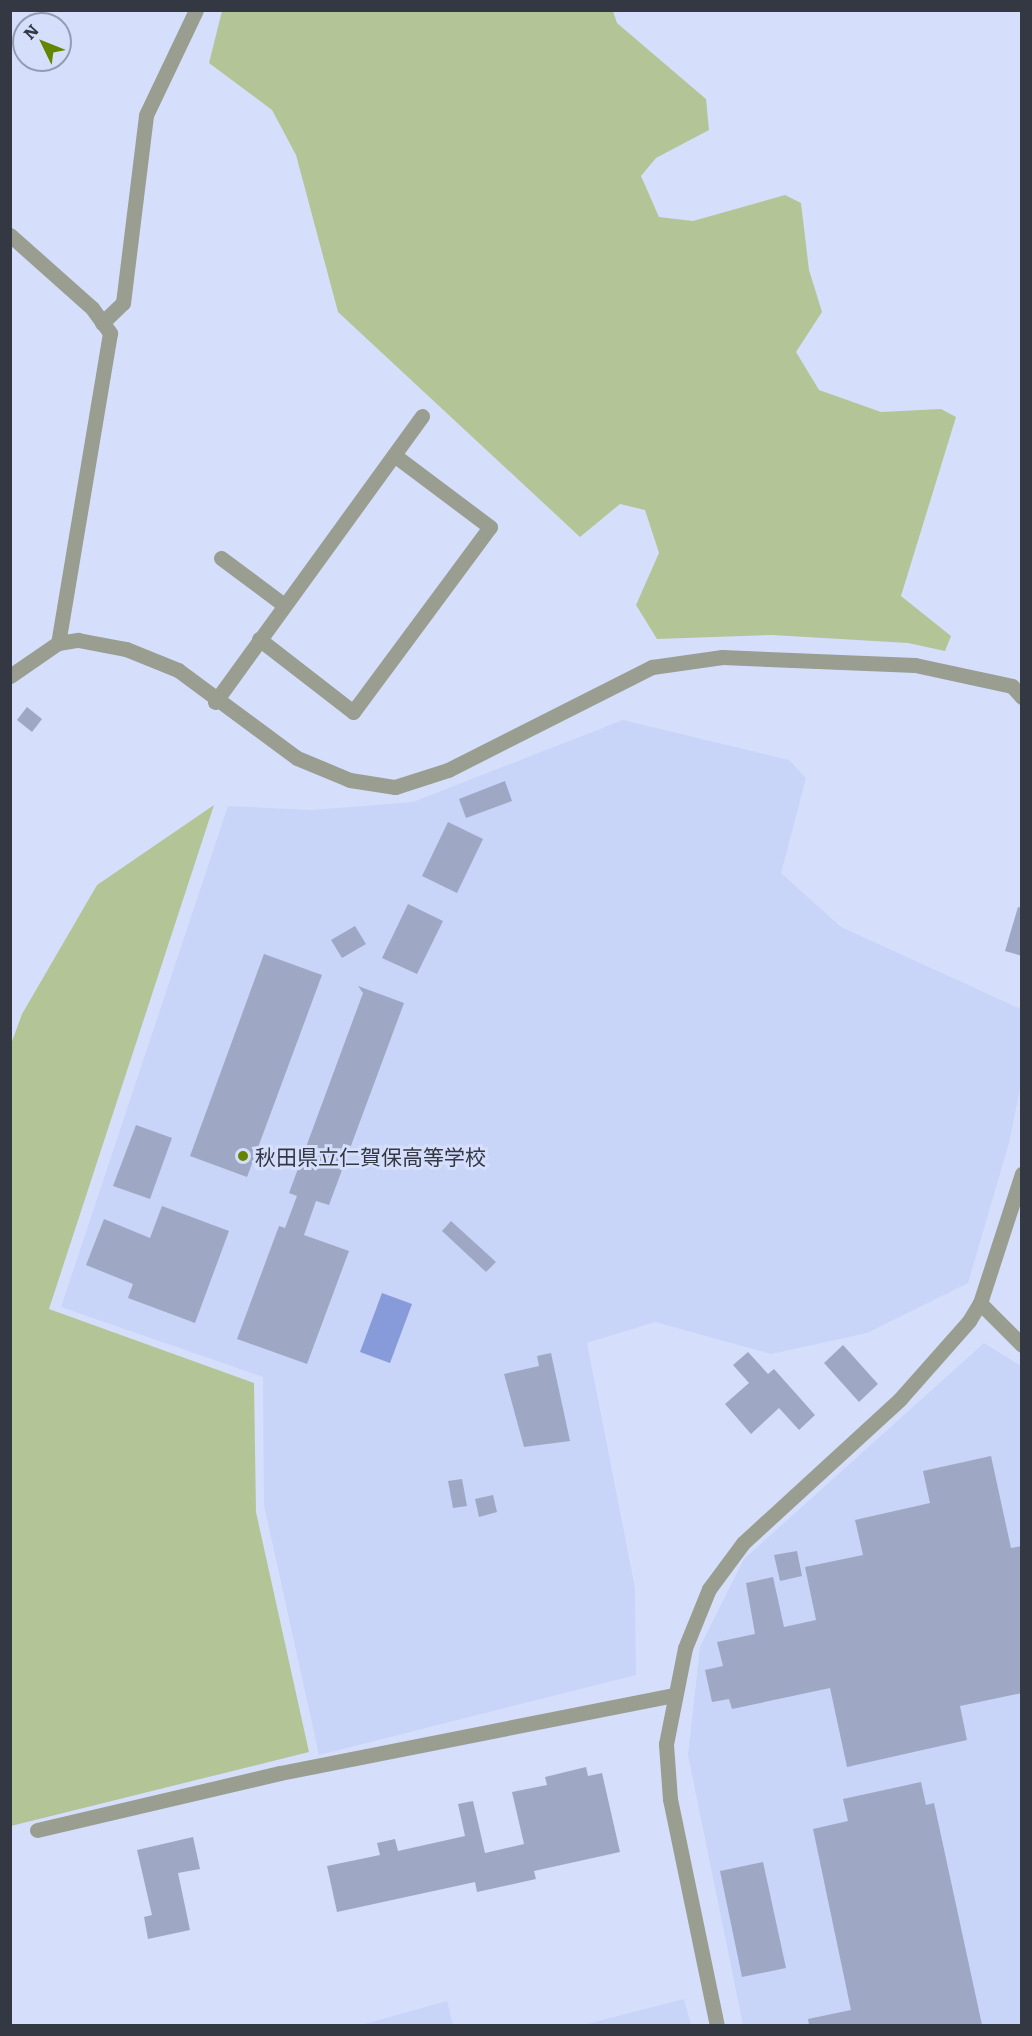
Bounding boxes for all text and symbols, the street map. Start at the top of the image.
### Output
north arrow [12,12,72,72]
text: N [17,18,44,44]
place label: 秋田県立仁賀保高等学校 [255,1143,486,1169]
marker: 秋田県立仁賀保高等学校 [236,1149,250,1163]

